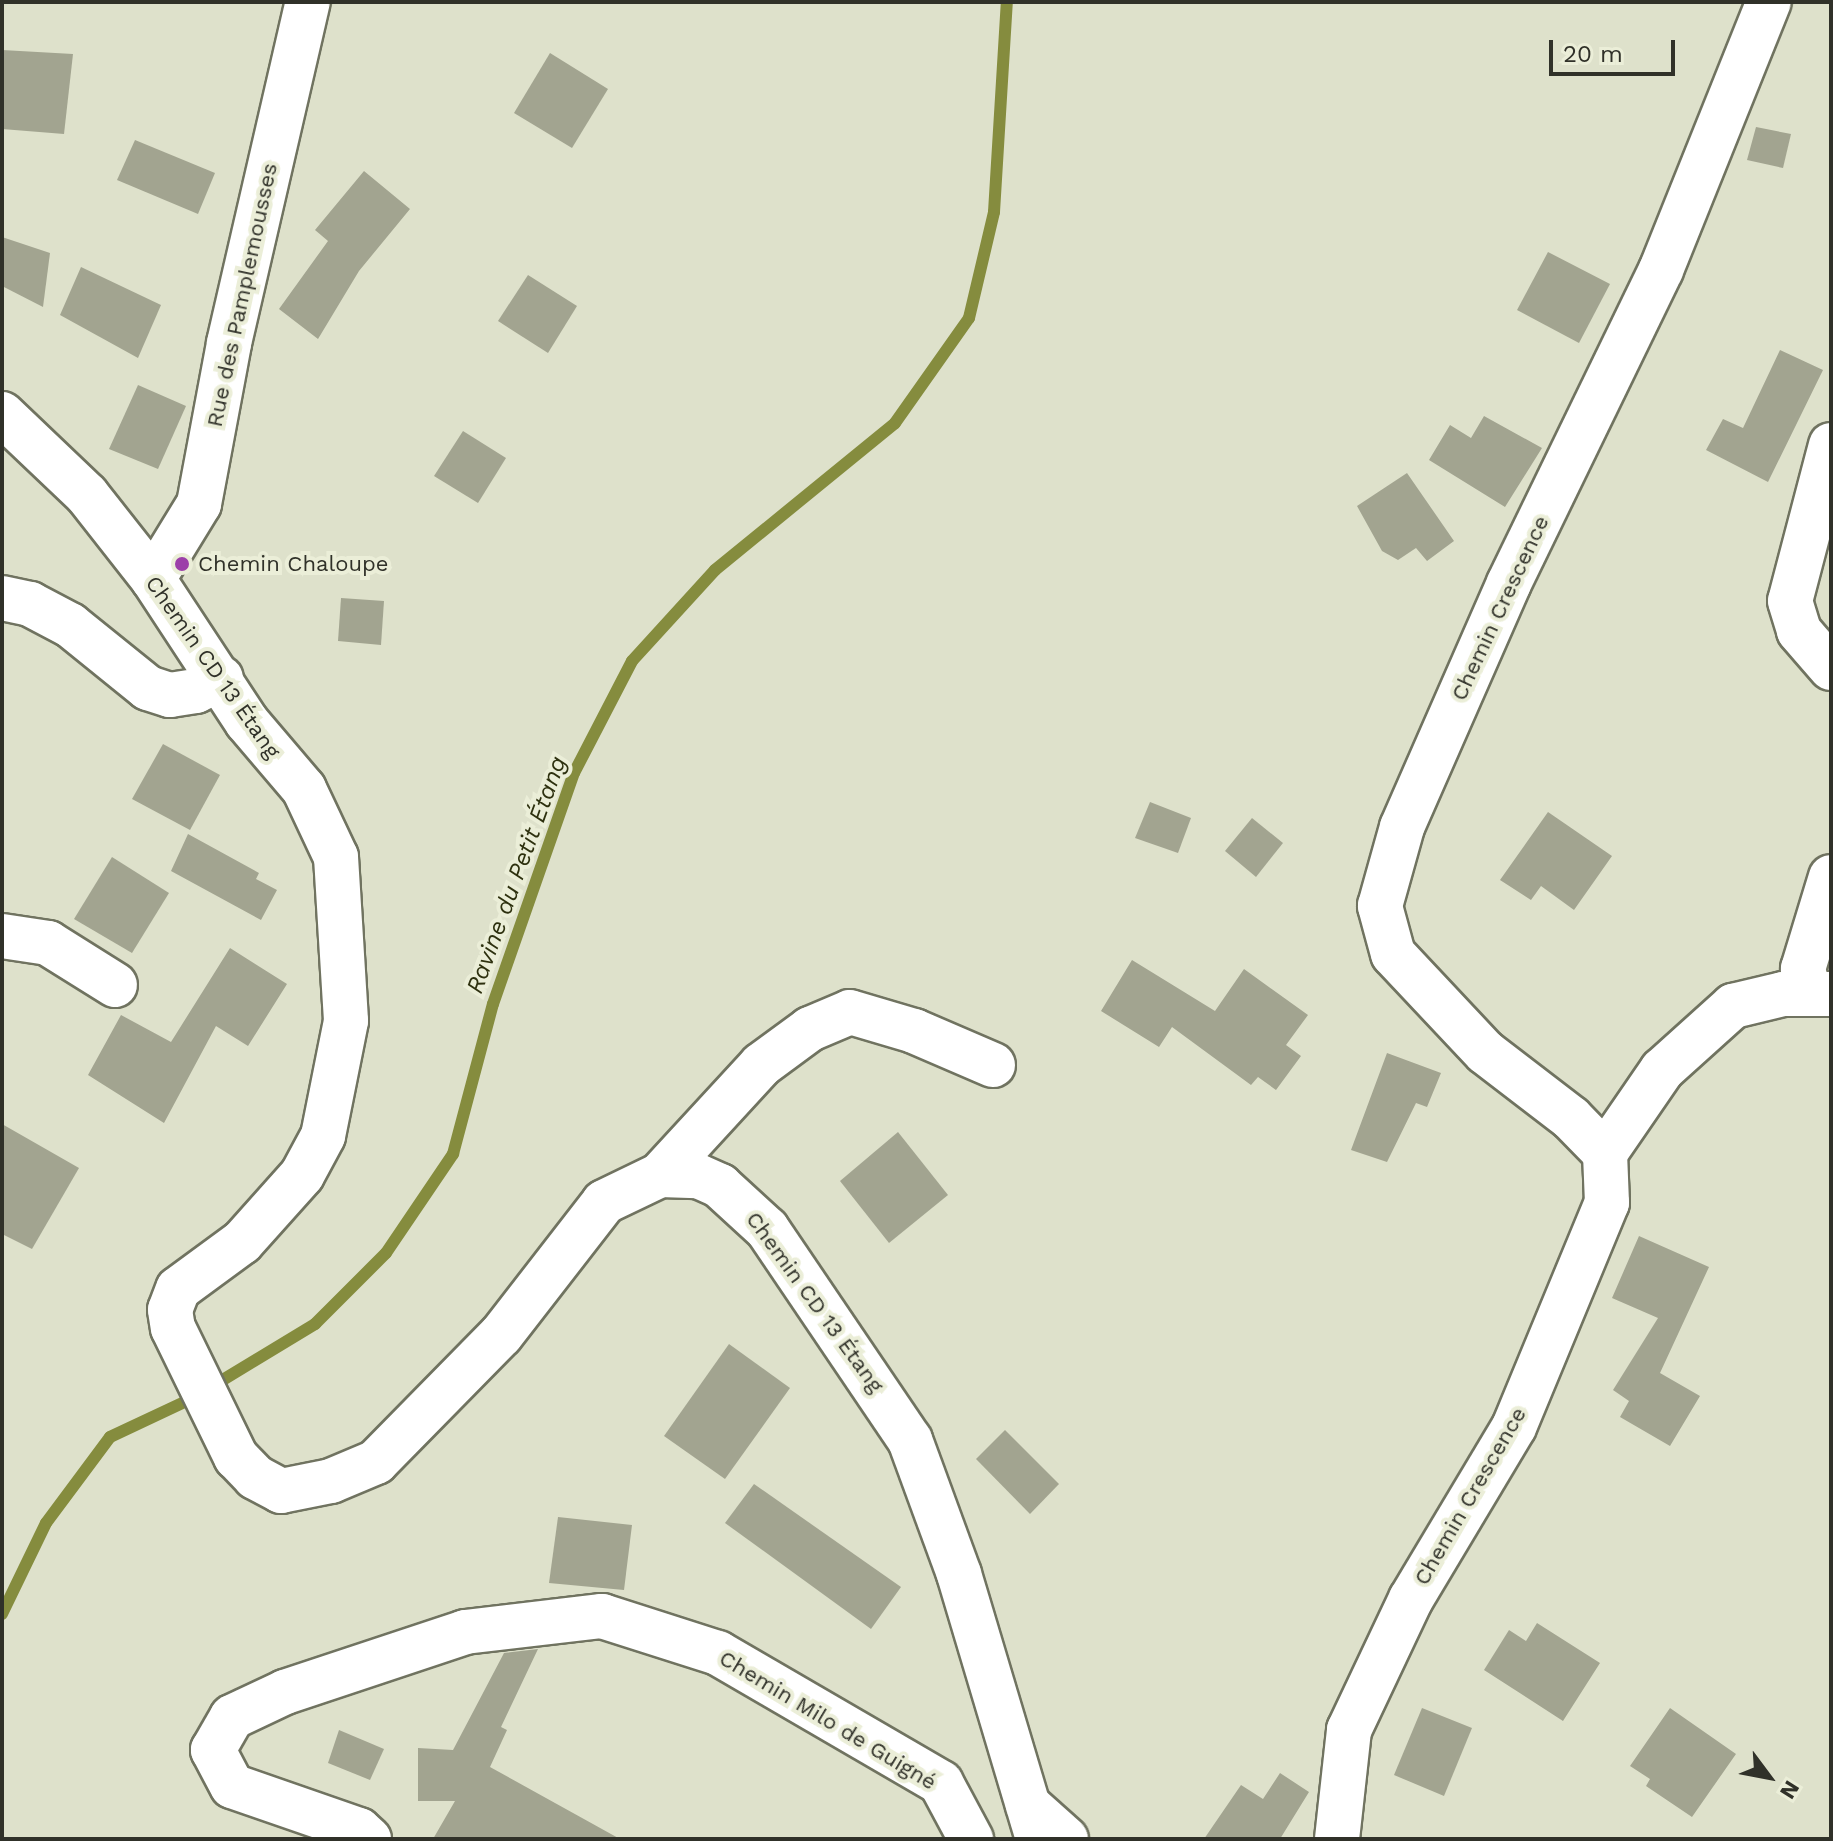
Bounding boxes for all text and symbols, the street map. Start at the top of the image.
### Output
scale bar [1553,24,1679,74]
text: 20 m [1563,40,1623,68]
street label: Rue des Pamplemousses [201,161,283,429]
street label: Chemin Crescence [1446,511,1554,705]
place label: Chemin Chaloupe [198,551,388,577]
marker: Chemin Chaloupe [173,555,191,573]
street label: Chemin CD 13 Étang [140,570,286,764]
water label: Ravine du Petit Étang [461,753,573,997]
street label: Chemin CD 13 Étang [740,1206,890,1398]
street label: Chemin Crescence [1408,1402,1532,1590]
street label: Chemin Milo de Guigné [715,1645,941,1795]
north arrow [1729,1737,1809,1817]
text: N [1775,1776,1805,1804]

